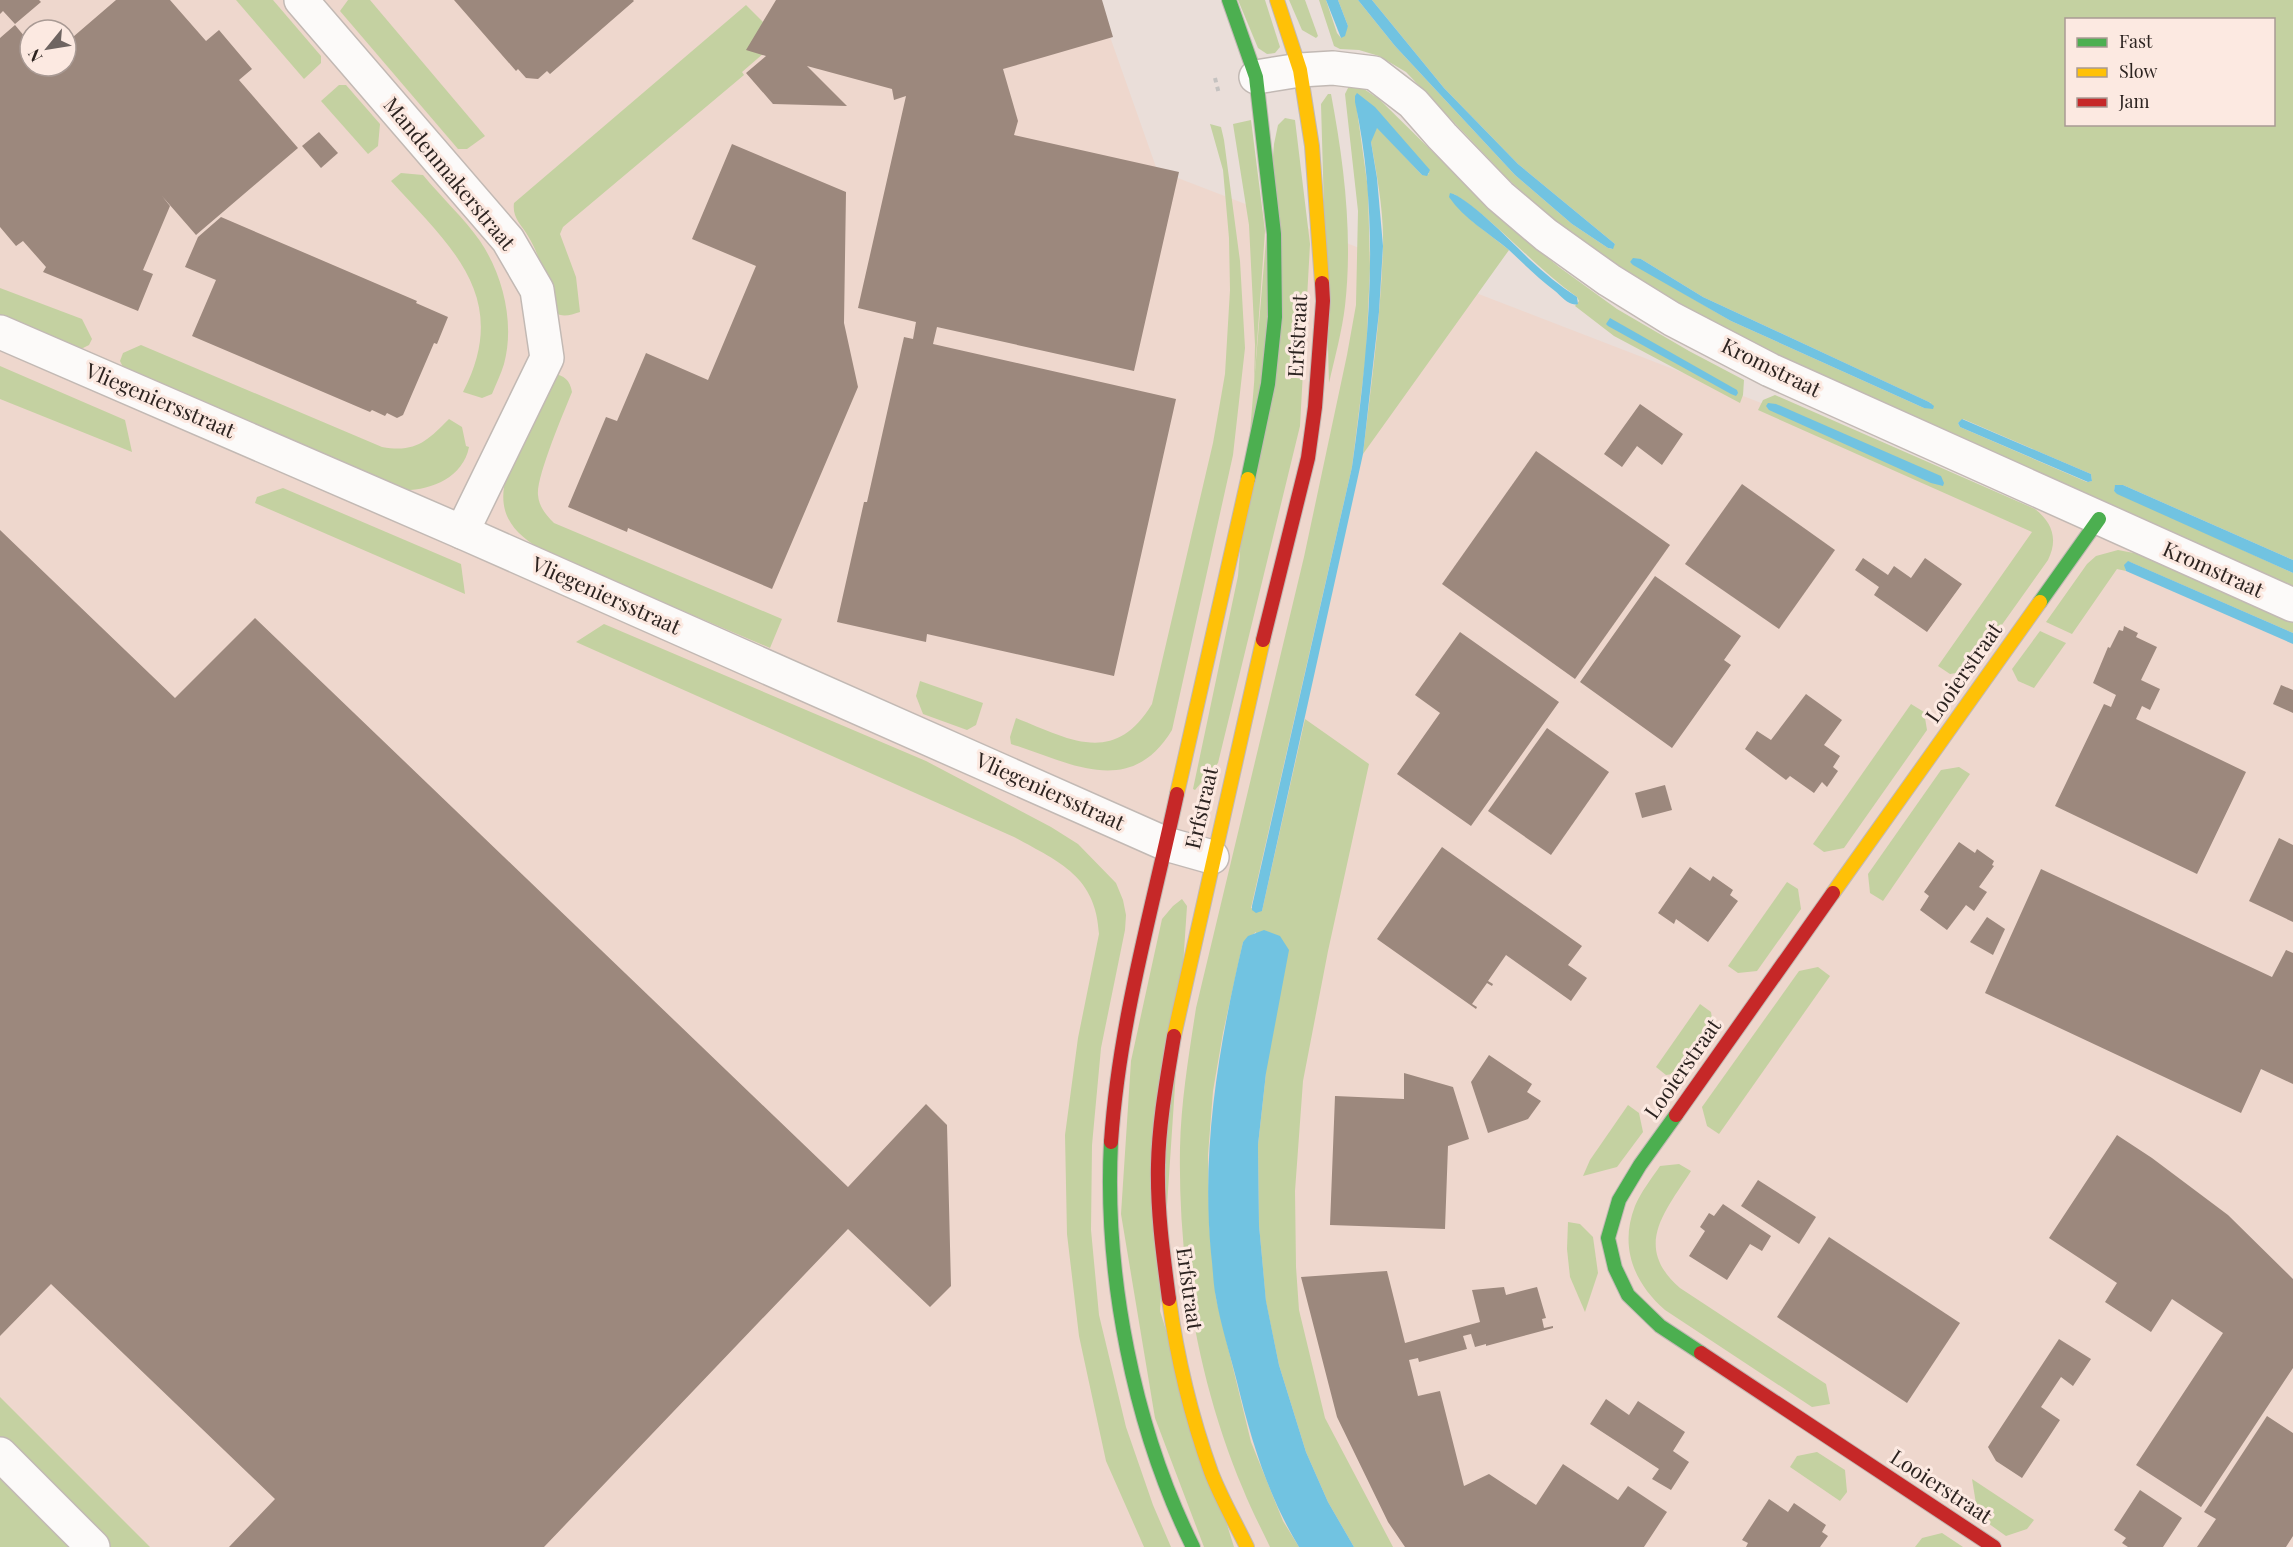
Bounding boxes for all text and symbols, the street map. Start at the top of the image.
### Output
north arrow [18,18,78,78]
legend [2065,18,2275,126]
text: Fast [2119,29,2153,53]
text: N [22,45,47,66]
text: Slow [2119,59,2157,83]
text: Jam [2118,89,2149,113]
street label: Mandenmakerstraat [378,91,523,255]
street label: Erfstraat [1280,293,1312,378]
street label: Kromstraat [1717,330,1827,403]
street label: Vliegeniersstraat [81,355,240,444]
street label: Kromstraat [2159,534,2269,603]
street label: Vliegeniersstraat [527,548,686,640]
street label: Looierstraat [1918,616,2007,727]
street label: Vliegeniersstraat [971,744,1130,836]
street label: Erfstraat [1177,763,1223,851]
street label: Looierstraat [1637,1012,1726,1123]
street label: Erfstraat [1171,1245,1211,1333]
street label: Looierstraat [1886,1442,1999,1529]

